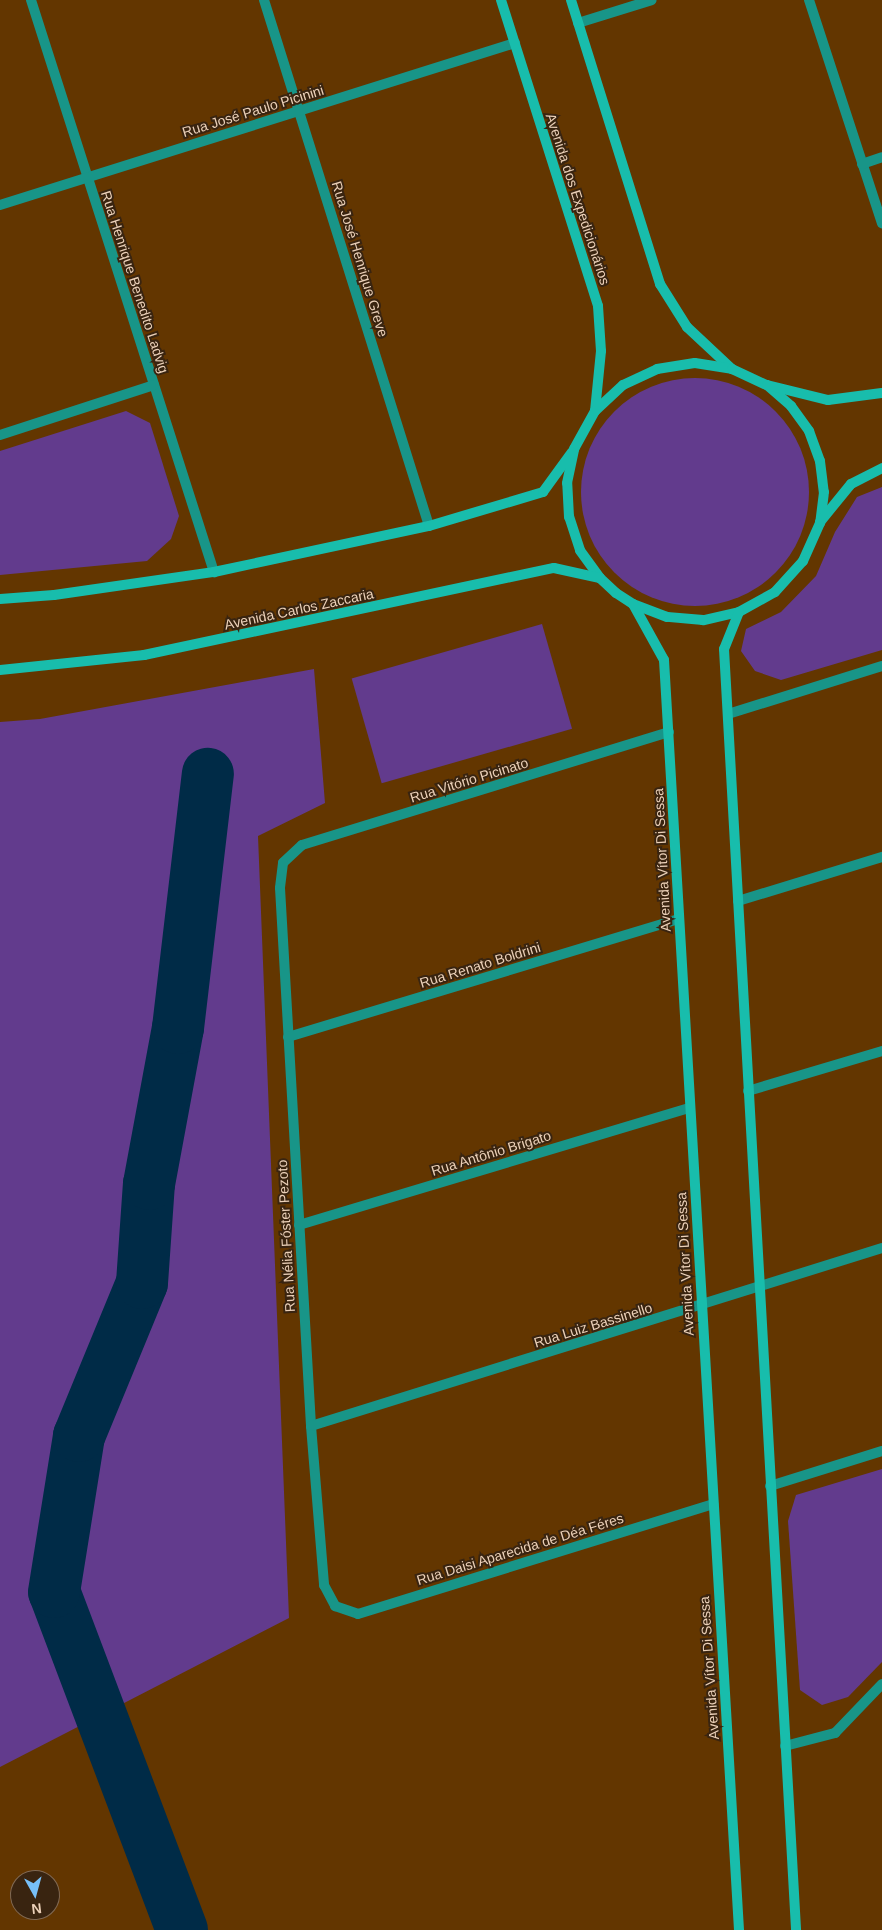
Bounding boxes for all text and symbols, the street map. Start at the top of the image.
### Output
street label: Rua José Paulo Picinini [180,81,326,141]
street label: Avenida dos Expedicionários [542,111,614,287]
street label: Rua José Henrique Greve [328,179,392,339]
street label: Rua Henrique Benedito Ladvig [98,189,172,375]
street label: Avenida Carlos Zaccaria [223,585,375,633]
street label: Rua Vitório Picinato [408,754,530,806]
street label: Avenida Vítor Di Sessa [650,788,674,932]
street label: Rua Renato Boldrini [418,939,542,991]
street label: Rua Antônio Brigato [429,1127,553,1179]
street label: Rua Nélia Fóster Pezoto [274,1159,298,1313]
street label: Avenida Vítor Di Sessa [673,1192,697,1336]
street label: Rua Luiz Bassinello [532,1299,654,1351]
street label: Rua Daisi Aparecida de Déa Féres [414,1509,626,1589]
street label: Avenida Vítor Di Sessa [696,1596,722,1740]
north arrow [10,1870,60,1920]
text: N [31,1900,43,1917]

